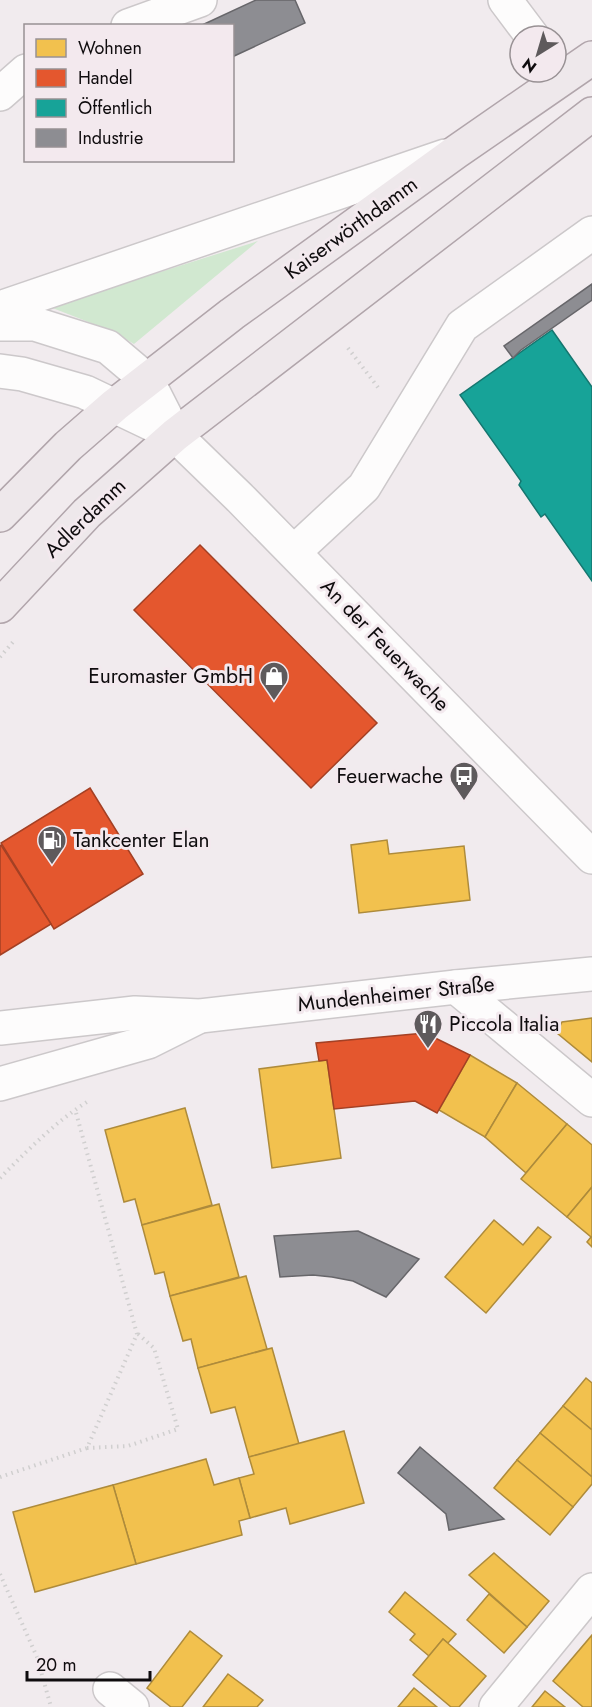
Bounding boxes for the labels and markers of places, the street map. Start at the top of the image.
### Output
shop icon: Euromaster GmbH [258,660,290,702]
place label: Euromaster GmbH [88,661,253,691]
bus stop icon: Feuerwache [448,760,480,802]
place label: Feuerwache [336,761,443,791]
fuel station icon: Tankcenter Elan [36,824,68,866]
place label: Tankcenter Elan [73,825,209,855]
restaurant icon: Piccola Italia [412,1008,444,1050]
place label: Piccola Italia [449,1009,559,1039]

